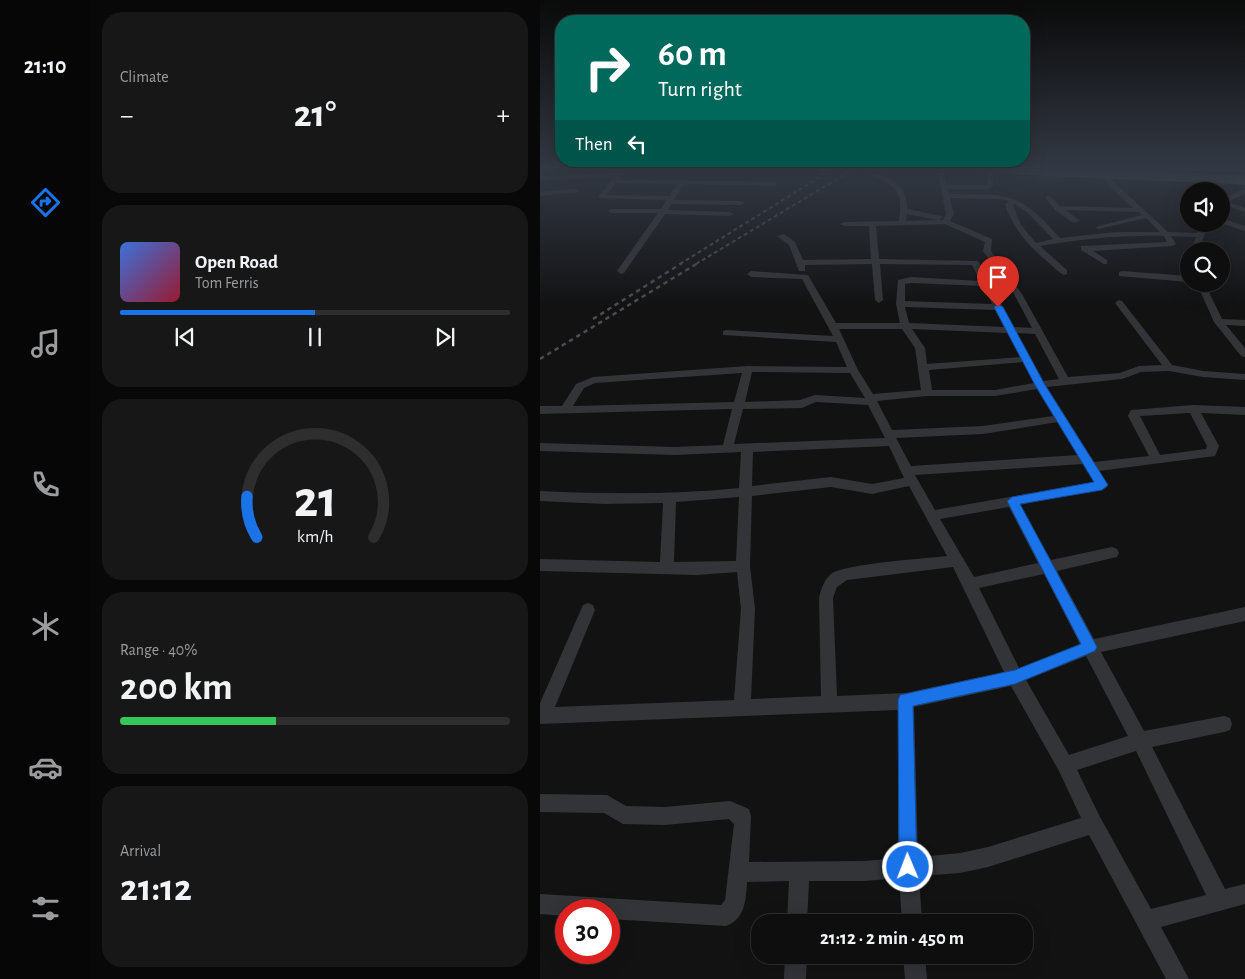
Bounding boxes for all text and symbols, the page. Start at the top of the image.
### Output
icon: right [575,35,640,100]
text: 60 m [658,37,727,72]
text: 21:10 [24,55,66,77]
text: Climate [120,69,169,85]
text: Turn right [658,78,742,100]
text: 21° [294,96,336,134]
text: − [120,102,133,130]
text: + [497,102,510,130]
icon: left [623,130,651,158]
text: Then [575,135,613,154]
map controls [1180,182,1230,292]
button: sound [1180,182,1230,232]
icon: directions [28,185,63,220]
button: search [1180,242,1230,292]
text: Open Road [195,253,278,272]
pin [977,256,1019,307]
icon: arrive [984,263,1012,291]
text: Tom Ferris [195,275,259,291]
icon: previous [171,323,199,351]
icon: pause [301,323,329,351]
icon: next [431,323,459,351]
icon: music [28,326,63,361]
icon: phone [28,467,63,502]
text: 21 [293,474,337,526]
text: km/h [297,528,333,546]
icon: climate [28,609,63,644]
text: Range · 40% [120,642,198,658]
text: 200 km [120,669,233,707]
icon: car [28,750,63,785]
position arrow [881,840,933,892]
text: Arrival [120,843,161,859]
text: 21:12 [120,870,192,908]
icon: filters [28,891,63,926]
speed limit sign: 30 [555,899,620,964]
text: 21:12 · 2 min · 450 m [820,929,964,948]

